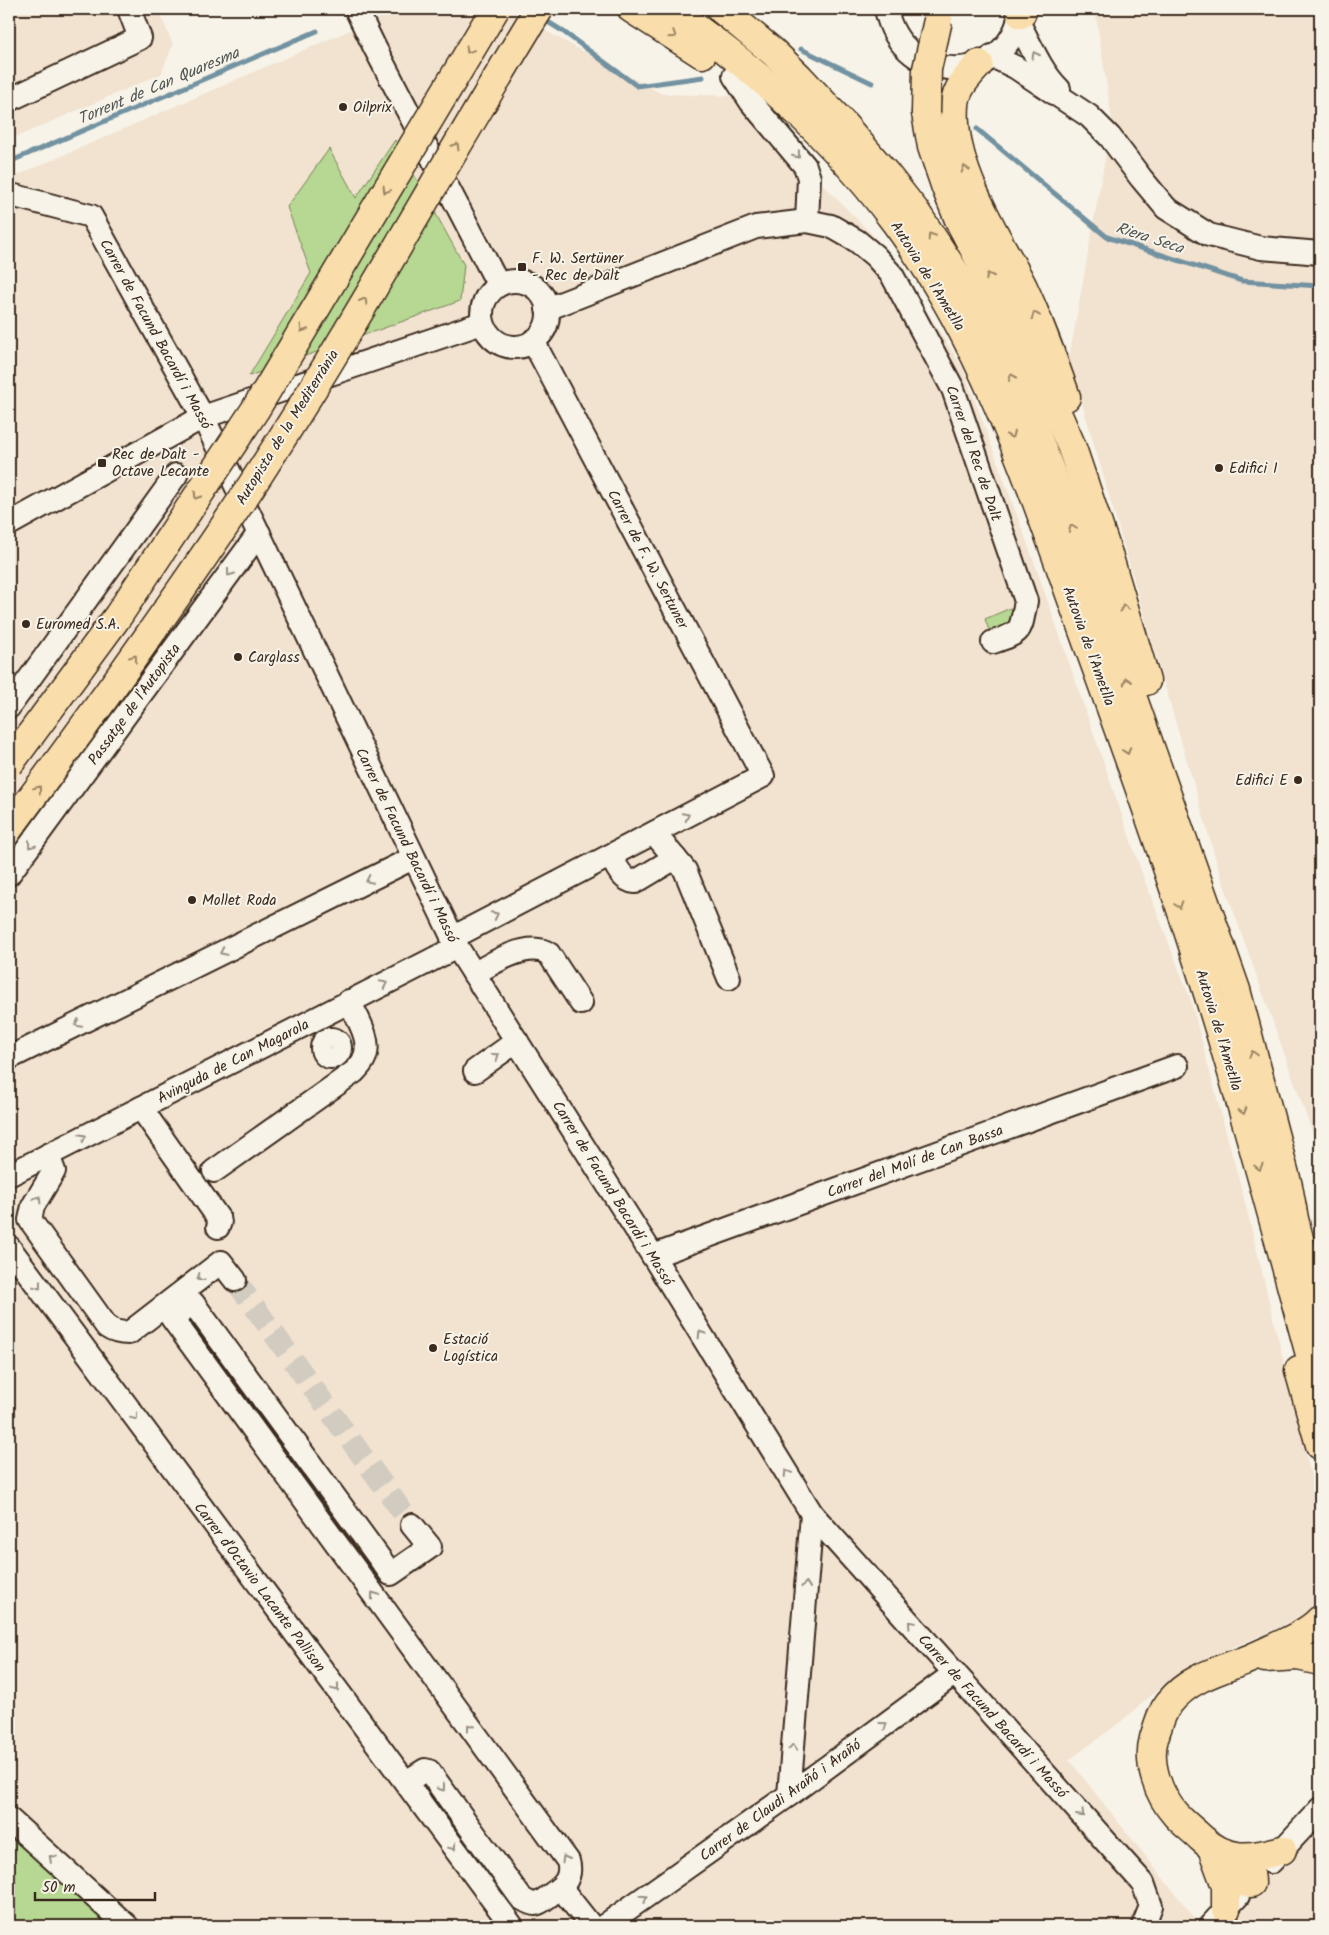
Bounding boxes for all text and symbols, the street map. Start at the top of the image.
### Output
one-way arrow [668,28,677,38]
water label: Torrent de Can Quaresma [74,40,245,132]
one-way arrow [466,45,476,54]
one-way arrow [1031,51,1041,60]
place label: Oilprix [353,96,392,120]
marker: Oilprix [337,101,349,113]
one-way arrow [449,142,459,151]
one-way arrow [791,149,800,159]
one-way arrow [961,165,971,174]
one-way arrow [383,184,393,193]
water label: Riera Seca [1112,216,1188,262]
street label: Autovia de l'Ametlla [884,217,971,336]
one-way arrow [928,232,937,241]
street label: Carrer de Facund Bacardí i Massó [93,235,218,435]
place label: F. W. Sertüner - Rec de Dalt [532,247,624,288]
marker: F. W. Sertüner - Rec de Dalt [516,261,528,273]
one-way arrow [985,272,995,281]
one-way arrow [358,297,368,306]
one-way arrow [1030,311,1041,320]
one-way arrow [299,324,309,333]
street label: Autopista de la Mediterrània [230,345,346,510]
one-way arrow [1007,373,1018,382]
street label: Carrer del Rec de Dalt [939,382,1008,525]
one-way arrow [1005,430,1015,438]
place label: Rec de Dalt - Octave Lecante [112,443,209,484]
marker: Rec de Dalt - Octave Lecante [96,457,108,469]
place label: Edifici I [1229,457,1278,481]
marker: Edifici I [1213,462,1225,474]
street label: Carrer de F. W. Sertuner [600,485,695,634]
one-way arrow [194,491,204,500]
one-way arrow [1068,524,1078,532]
one-way arrow [227,567,236,577]
street label: Autovia de l'Ametlla [1055,583,1121,710]
one-way arrow [1119,605,1129,613]
place label: Euromed S.A. [36,613,120,637]
marker: Euromed S.A. [20,618,32,630]
street label: Passatge de l'Autopista [82,639,187,771]
place label: Carglass [248,646,300,670]
marker: Carglass [232,651,244,663]
one-way arrow [128,654,137,664]
one-way arrow [1123,677,1133,685]
street label: Carrer de Facund Bacardí i Massó [348,744,464,948]
one-way arrow [1121,747,1131,755]
place label: Edifici E [1235,769,1289,793]
marker: Edifici E [1292,774,1304,786]
one-way arrow [32,785,41,795]
one-way arrow [681,812,690,822]
one-way arrow [28,839,37,849]
one-way arrow [365,873,374,884]
place label: Mollet Roda [202,889,277,913]
marker: Mollet Roda [186,894,198,906]
one-way arrow [1174,901,1184,909]
one-way arrow [490,911,499,921]
one-way arrow [219,946,228,956]
street label: Autovia de l'Ametlla [1188,967,1248,1094]
one-way arrow [379,980,388,990]
street label: Avinguda de Can Magarola [153,1013,314,1111]
one-way arrow [74,1018,83,1028]
one-way arrow [1248,1050,1259,1059]
one-way arrow [490,1053,500,1062]
street label: Carrer de Facund Bacardí i Massó [545,1096,680,1292]
one-way arrow [1238,1106,1248,1114]
street label: Carrer del Molí de Can Bassa [824,1119,1007,1205]
one-way arrow [78,1133,87,1143]
one-way arrow [1253,1163,1264,1172]
one-way arrow [31,1195,41,1204]
one-way arrow [196,1272,206,1281]
one-way arrow [32,1280,41,1290]
place label: Estació Logística [443,1328,498,1369]
one-way arrow [698,1331,708,1340]
marker: Estació Logística [427,1342,439,1354]
one-way arrow [129,1411,137,1420]
one-way arrow [783,1469,793,1478]
street label: Carrer d'Octavio Lacante Pallison [187,1498,331,1678]
one-way arrow [801,1581,812,1589]
one-way arrow [371,1592,380,1601]
one-way arrow [907,1620,916,1629]
street label: Carrer de Facund Bacardí i Massó [912,1629,1074,1805]
one-way arrow [330,1682,338,1691]
one-way arrow [878,1722,888,1731]
one-way arrow [467,1723,476,1733]
street label: Carrer de Claudi Arañó i Arañó [695,1733,868,1868]
one-way arrow [787,1743,798,1751]
one-way arrow [435,1783,445,1792]
one-way arrow [1075,1808,1084,1817]
one-way arrow [447,1841,456,1851]
one-way arrow [49,1855,58,1864]
one-way arrow [561,1855,571,1864]
scale bar [35,1870,155,1902]
text: 50 m [42,1876,76,1900]
one-way arrow [638,1895,648,1904]

